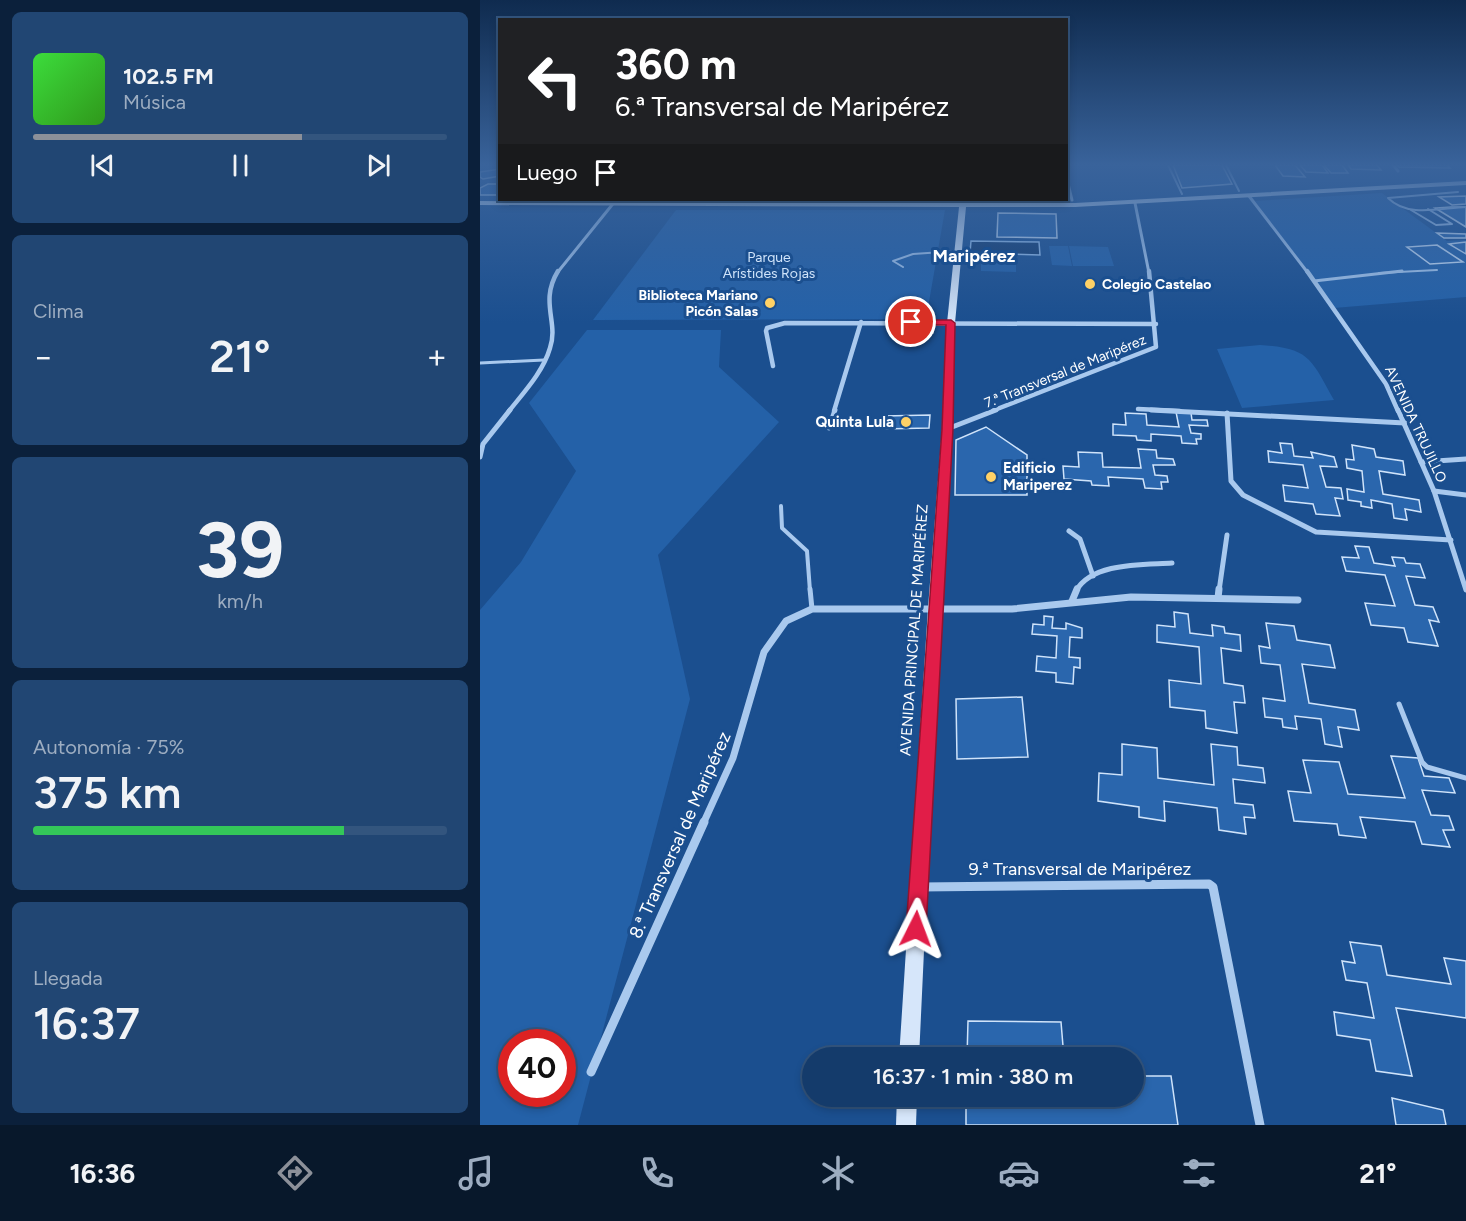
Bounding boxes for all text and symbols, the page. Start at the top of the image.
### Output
text: 360 m [615,39,737,90]
icon: left [516,42,594,120]
text: 102.5 FM [123,63,214,90]
text: Música [123,90,186,114]
text: 6.ª Transversal de Maripérez [615,90,949,123]
icon: previous [86,149,119,182]
icon: pause [224,149,257,182]
icon: next [362,149,395,182]
icon: arrive [589,156,622,189]
text: Luego [516,159,577,186]
district label: Maripérez [933,245,1016,267]
park label: Parque Arístides Rojas [723,249,815,282]
place label: Colegio Castelao [1102,276,1211,293]
marker: Colegio Castelao [1083,277,1097,291]
place label: Biblioteca Mariano Picón Salas [638,287,758,320]
marker: Biblioteca Mariano Picón Salas [763,296,777,310]
pin [885,296,936,347]
text: Clima [33,299,84,323]
icon: arrive [894,305,927,338]
text: 21° [209,329,271,383]
street label: 7.ª Transversal de Maripérez [982,331,1149,412]
text: − [33,337,54,376]
text: + [426,337,447,376]
street label: AVENIDA TRUJILLO [1381,363,1450,485]
place label: Quinta Lula [815,413,894,431]
marker: Quinta Lula [899,415,913,429]
place label: Edificio Mariperez [1003,459,1072,494]
marker: Edificio Mariperez [984,470,998,484]
text: 39 [196,503,284,597]
street label: AVENIDA PRINCIPAL DE MARIPÉREZ [896,504,932,756]
text: km/h [217,589,263,613]
street label: 8.ª Transversal de Maripérez [624,728,736,942]
text: Autonomía · 75% [33,735,184,759]
text: 375 km [33,765,181,819]
street label: 9.ª Transversal de Maripérez [969,858,1192,880]
position arrow [884,897,948,961]
text: Llegada [33,966,103,990]
text: 16:37 [33,996,140,1050]
speed limit sign: 40 [498,1029,576,1107]
text: 16:37 · 1 min · 380 m [873,1063,1073,1090]
icon: directions [274,1152,316,1194]
icon: music [455,1152,497,1194]
icon: phone [636,1152,678,1194]
icon: climate [817,1152,859,1194]
icon: car [998,1152,1040,1194]
icon: filters [1178,1152,1220,1194]
text: 16:36 [69,1157,135,1190]
text: 21° [1359,1157,1397,1190]

